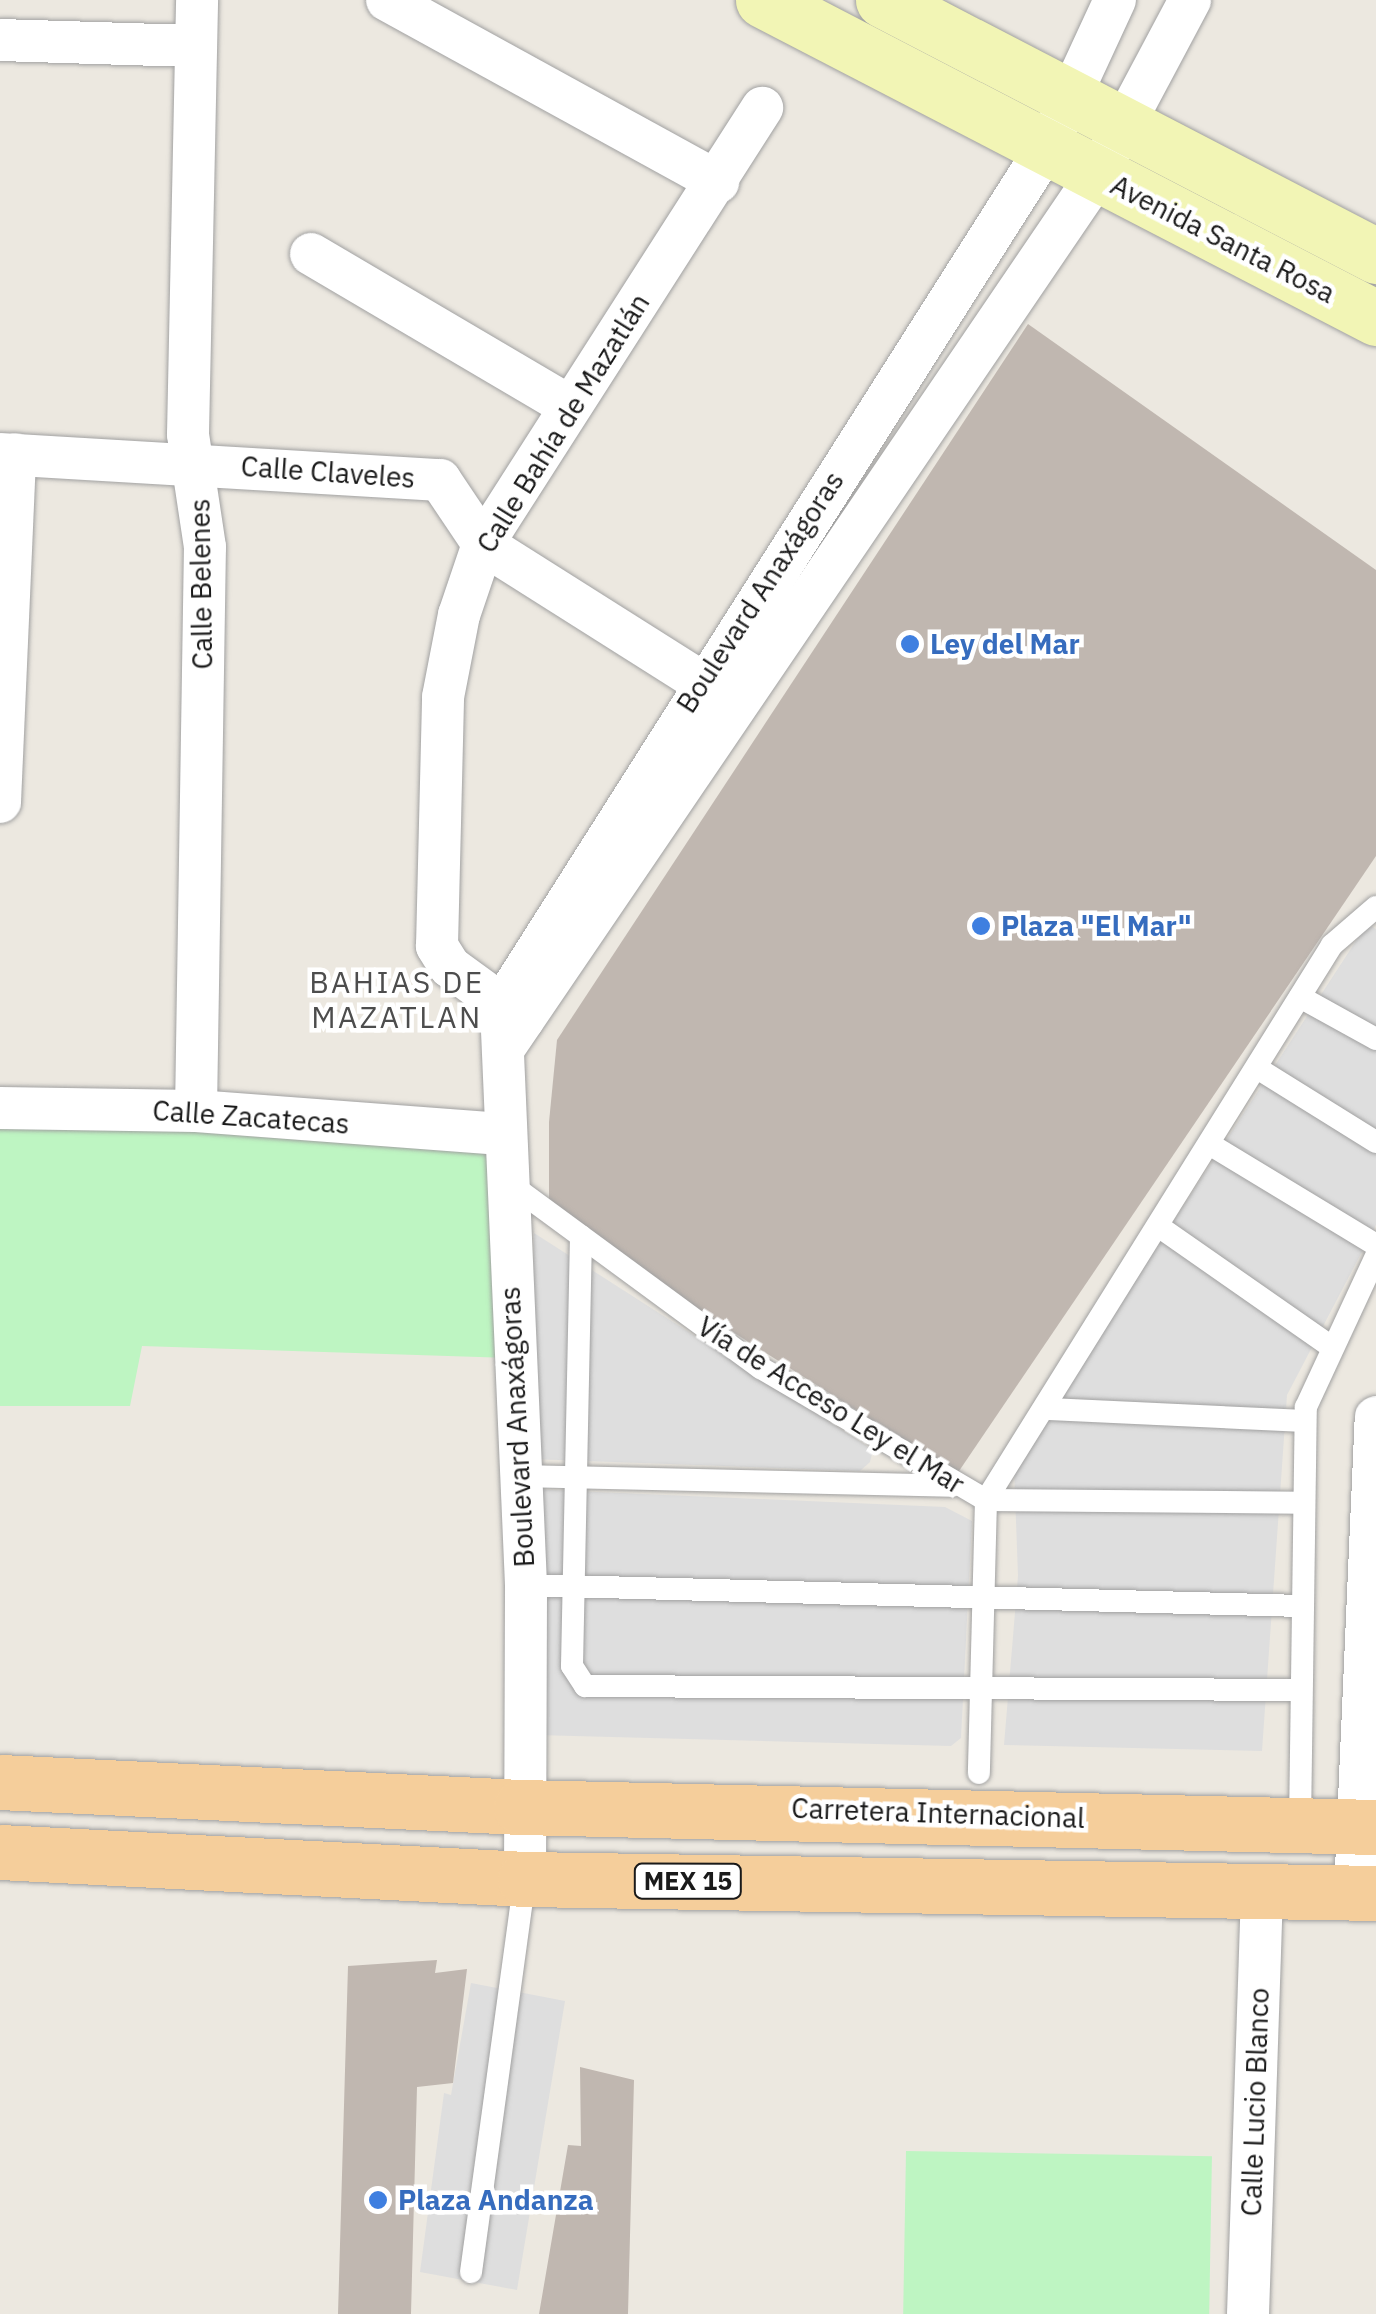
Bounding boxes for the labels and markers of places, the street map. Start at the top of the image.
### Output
place label: Ley del Mar [930,627,1080,661]
marker: Ley del Mar [899,633,921,655]
place label: Plaza "El Mar" [1001,909,1192,943]
marker: Plaza "El Mar" [970,915,992,937]
place label: Plaza Andanza [398,2183,594,2217]
marker: Plaza Andanza [367,2189,389,2211]

